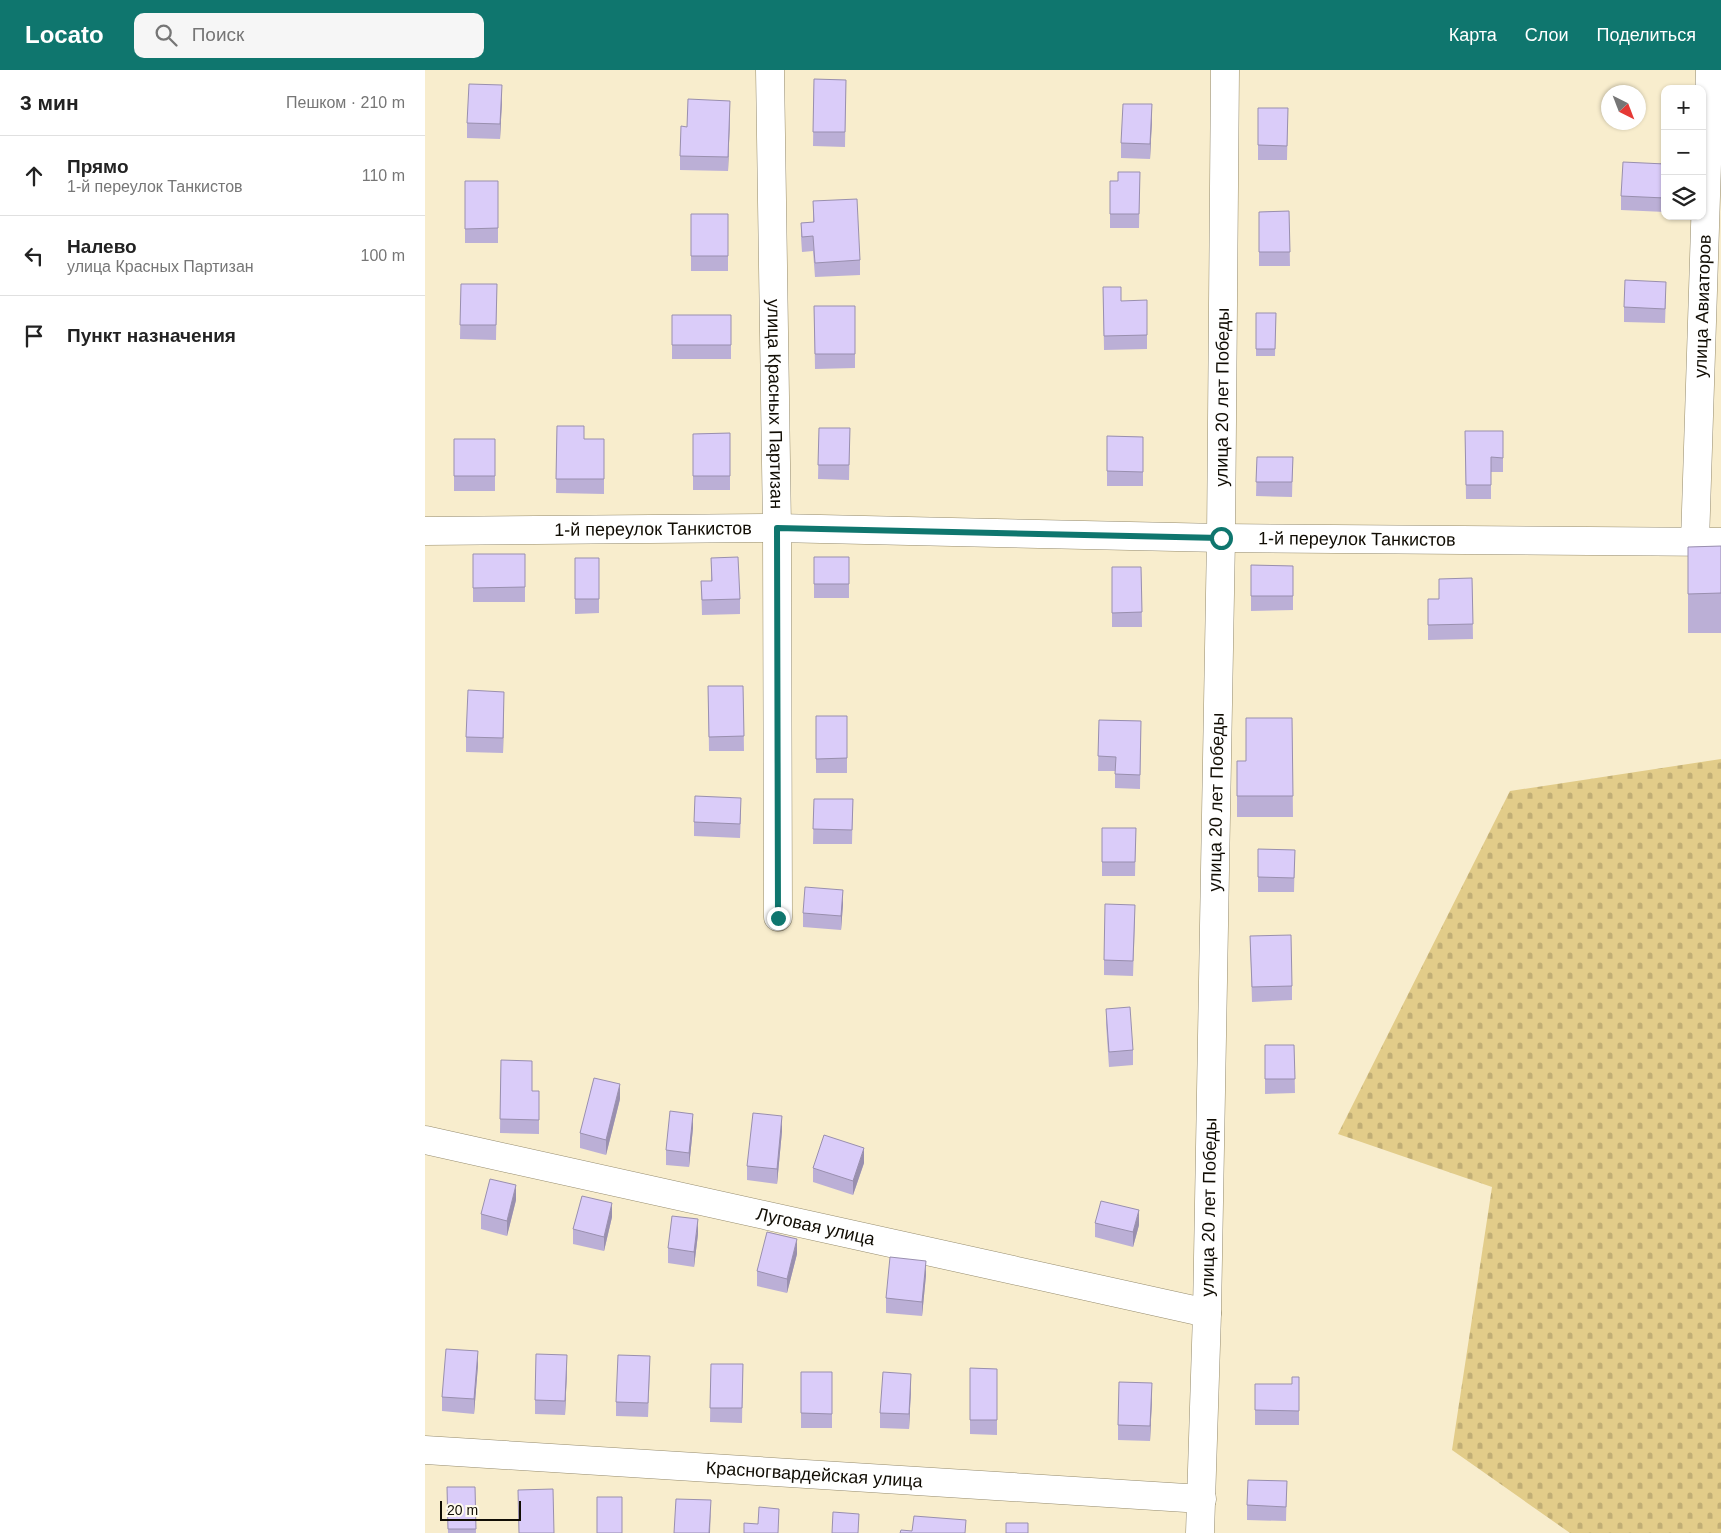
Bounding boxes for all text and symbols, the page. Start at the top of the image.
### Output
search box [134,13,484,58]
text: Locato [25,21,104,48]
icon: search [152,21,180,49]
text: Поиск [192,24,244,45]
text: Карта [1449,25,1497,45]
text: Слои [1525,25,1569,45]
text: Поделиться [1597,25,1696,45]
north arrow [1601,85,1646,130]
map controls [1661,85,1706,220]
button: + [1661,85,1706,130]
text: 3 мин [20,91,79,114]
text: Пешком · 210 m [286,94,405,111]
button: − [1661,130,1706,175]
text: Прямо [67,156,129,177]
icon: ahead [20,162,48,190]
text: 110 m [362,167,405,184]
button: layers [1661,175,1706,220]
text: 1-й переулок Танкистов [67,178,243,195]
street label: улица Авиаторов [1690,234,1715,378]
text: Налево [67,236,137,257]
icon: left [20,242,48,270]
text: 100 m [361,247,405,264]
text: улица Красных Партизан [67,258,254,275]
street label: улица Красных Партизан [764,299,787,509]
street label: улица 20 лет Победы [1211,308,1233,487]
icon: arrive [20,322,48,350]
text: Пункт назначения [67,325,236,346]
street label: 1-й переулок Танкистов [554,518,752,540]
route start [1210,527,1233,550]
street label: 1-й переулок Танкистов [1258,528,1456,550]
street label: улица 20 лет Победы [1205,713,1228,892]
route end [767,907,790,930]
street label: улица 20 лет Победы [1197,1118,1221,1297]
street label: Луговая улица [754,1204,878,1249]
street label: Красногвардейская улица [705,1458,924,1491]
scale bar [440,1498,521,1521]
text: 20 m [447,1502,478,1518]

